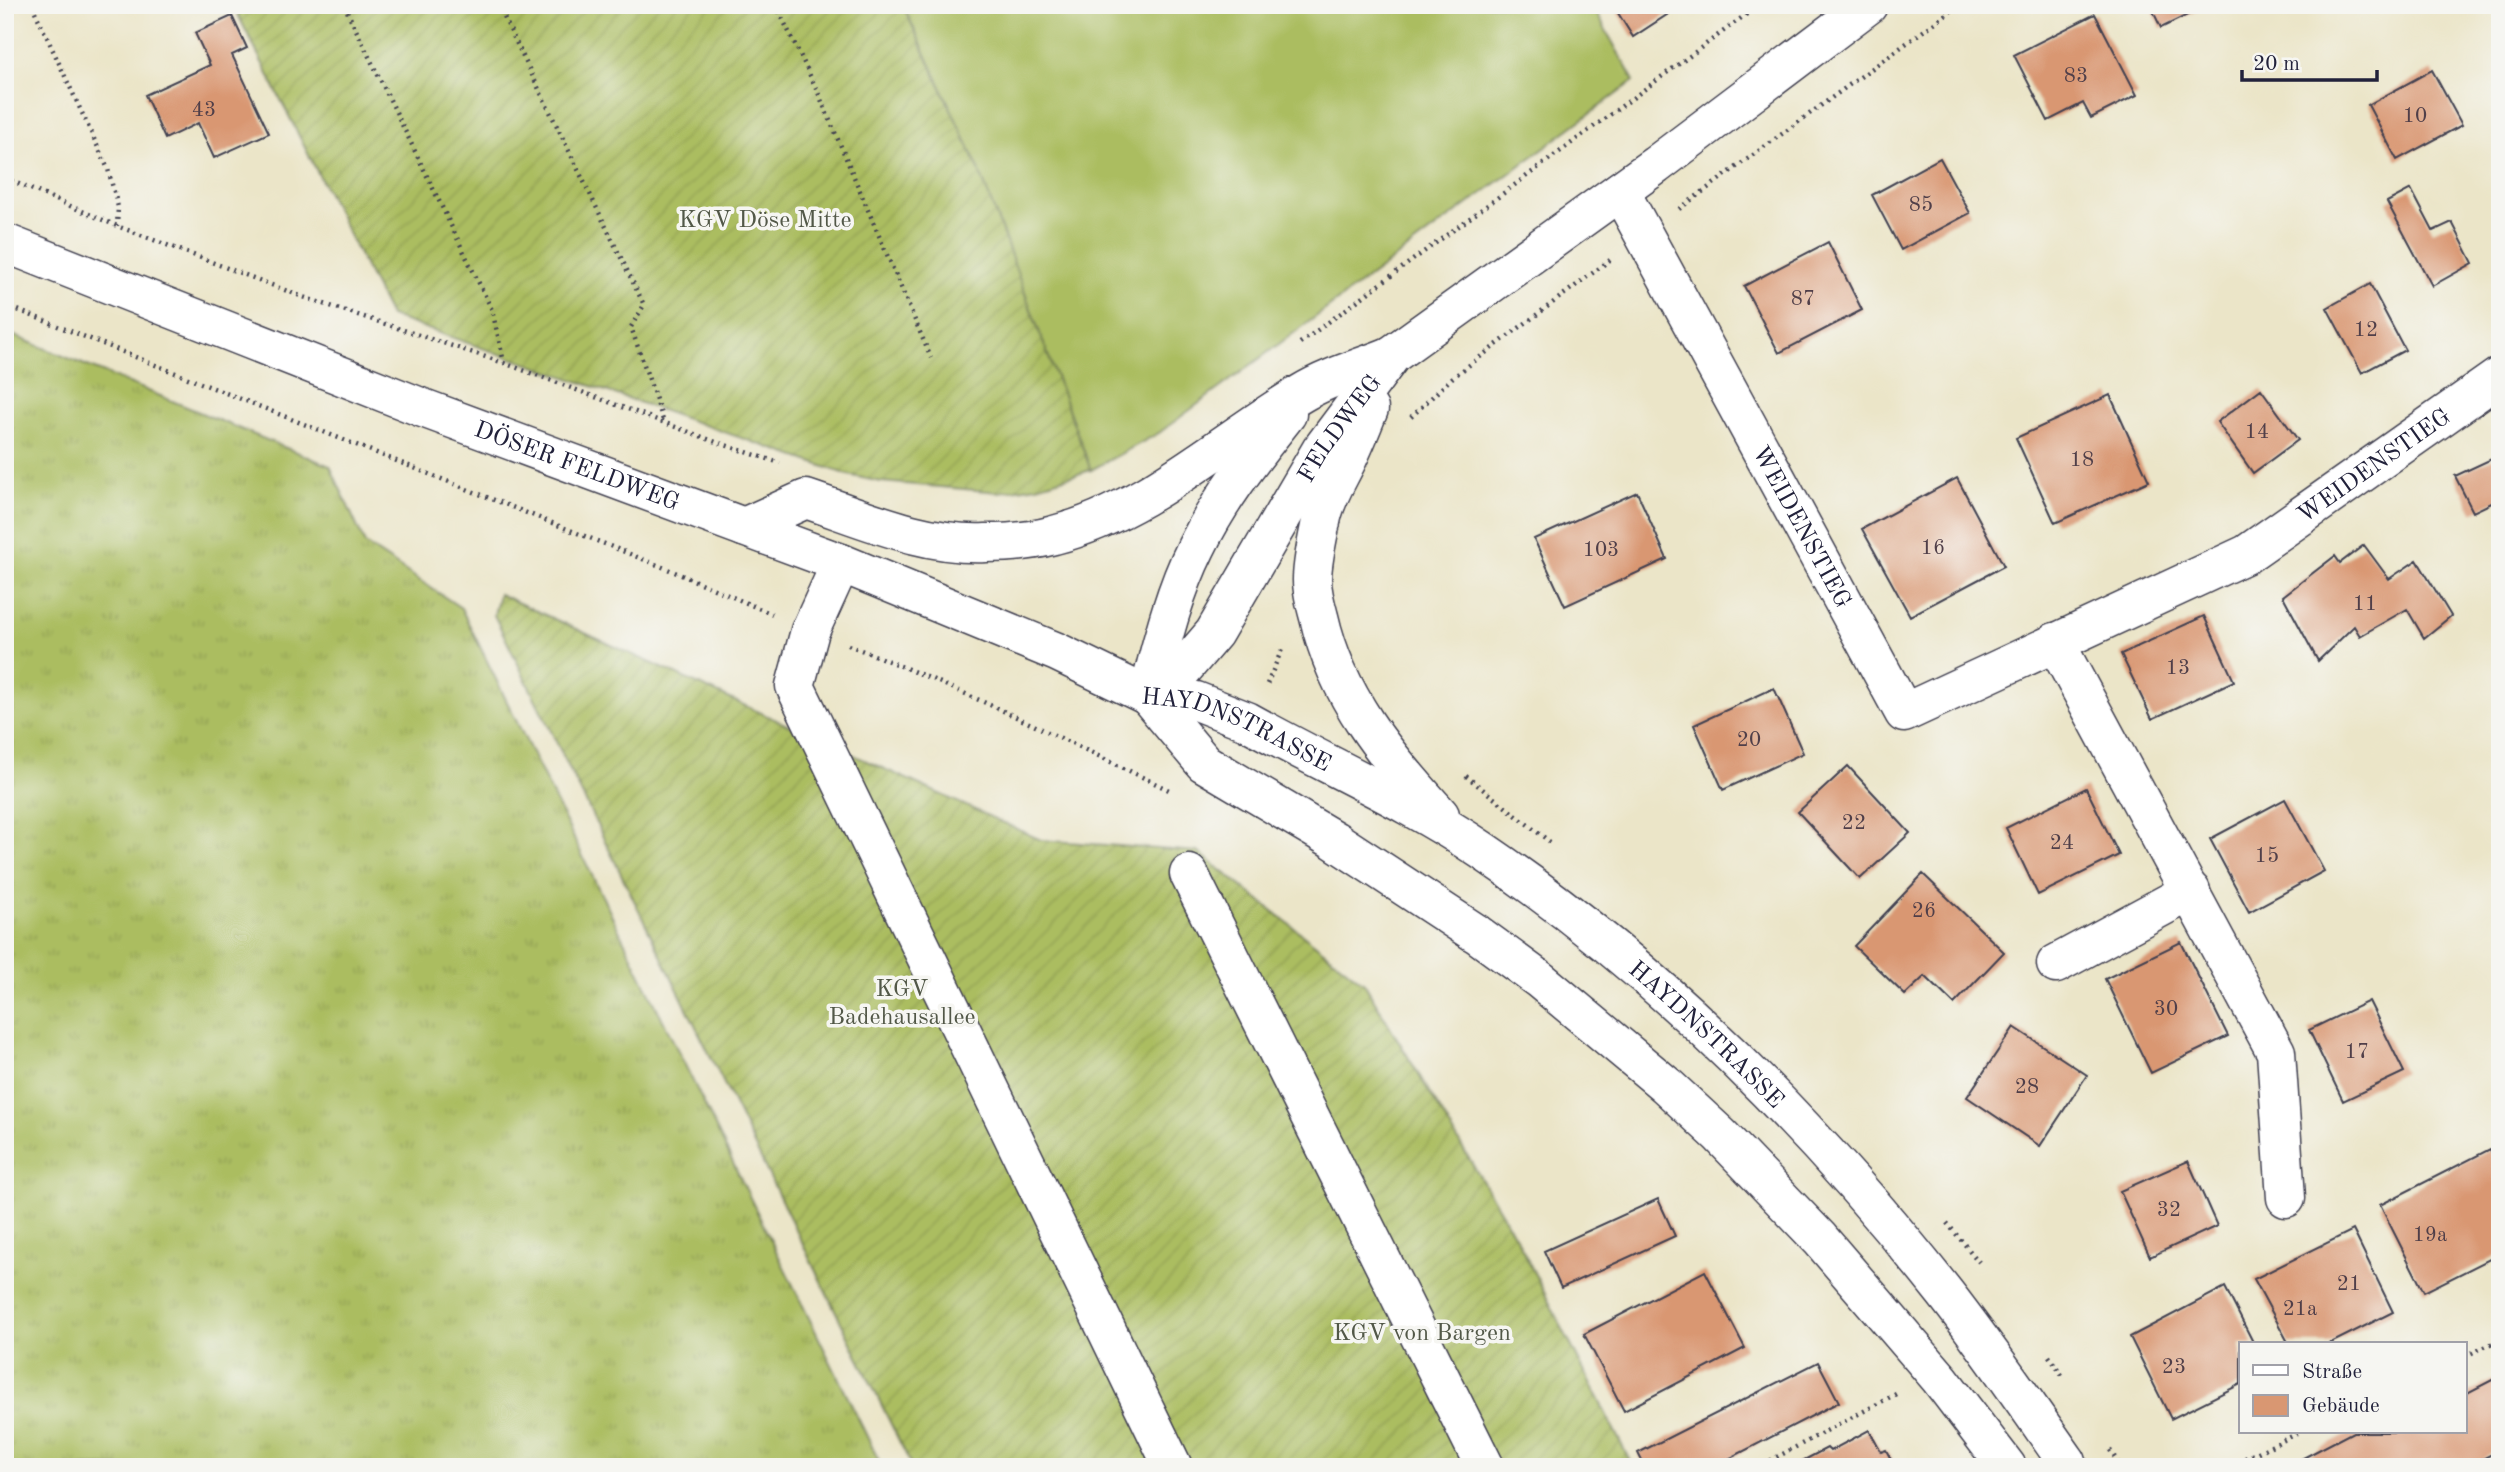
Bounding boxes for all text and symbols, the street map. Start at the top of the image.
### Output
scale bar [2242,38,2377,82]
text: 20 m [2253,54,2300,75]
house number: 83 [2064,66,2088,87]
house number: 43 [192,100,216,121]
house number: 10 [2403,106,2427,127]
house number: 85 [1909,195,1933,216]
park label: KGV Döse Mitte [679,209,851,233]
house number: 87 [1791,289,1815,310]
house number: 12 [2354,320,2378,341]
street label: FELDWEG [1295,371,1387,487]
street label: WEIDENSTIEG [2294,405,2455,528]
street label: DÖSER FELDWEG [471,418,683,516]
house number: 14 [2245,422,2269,443]
street label: WEIDENSTIEG [1747,442,1855,613]
house number: 18 [2070,450,2094,471]
house number: 16 [1921,538,1945,559]
house number: 103 [1583,540,1619,561]
house number: 11 [2353,594,2377,615]
house number: 13 [2166,658,2190,679]
street label: HAYDNSTRASSE [1140,685,1334,777]
house number: 20 [1737,730,1761,751]
house number: 22 [1842,813,1866,834]
house number: 24 [2050,833,2074,854]
house number: 15 [2255,846,2279,867]
house number: 26 [1912,901,1936,922]
street label: HAYDNSTRASSE [1623,957,1787,1114]
park label: KGV Badehausallee [828,978,976,1030]
house number: 30 [2154,999,2178,1020]
house number: 17 [2345,1042,2369,1063]
house number: 28 [2015,1077,2039,1098]
house number: 32 [2157,1200,2181,1221]
house number: 19a [2413,1225,2447,1246]
house number: 21 [2337,1274,2361,1295]
house number: 21a [2283,1299,2317,1320]
park label: KGV von Bargen [1333,1322,1511,1346]
legend [2239,1342,2466,1434]
house number: 23 [2162,1357,2186,1378]
text: Straße [2302,1362,2362,1383]
text: Gebäude [2302,1396,2380,1417]

